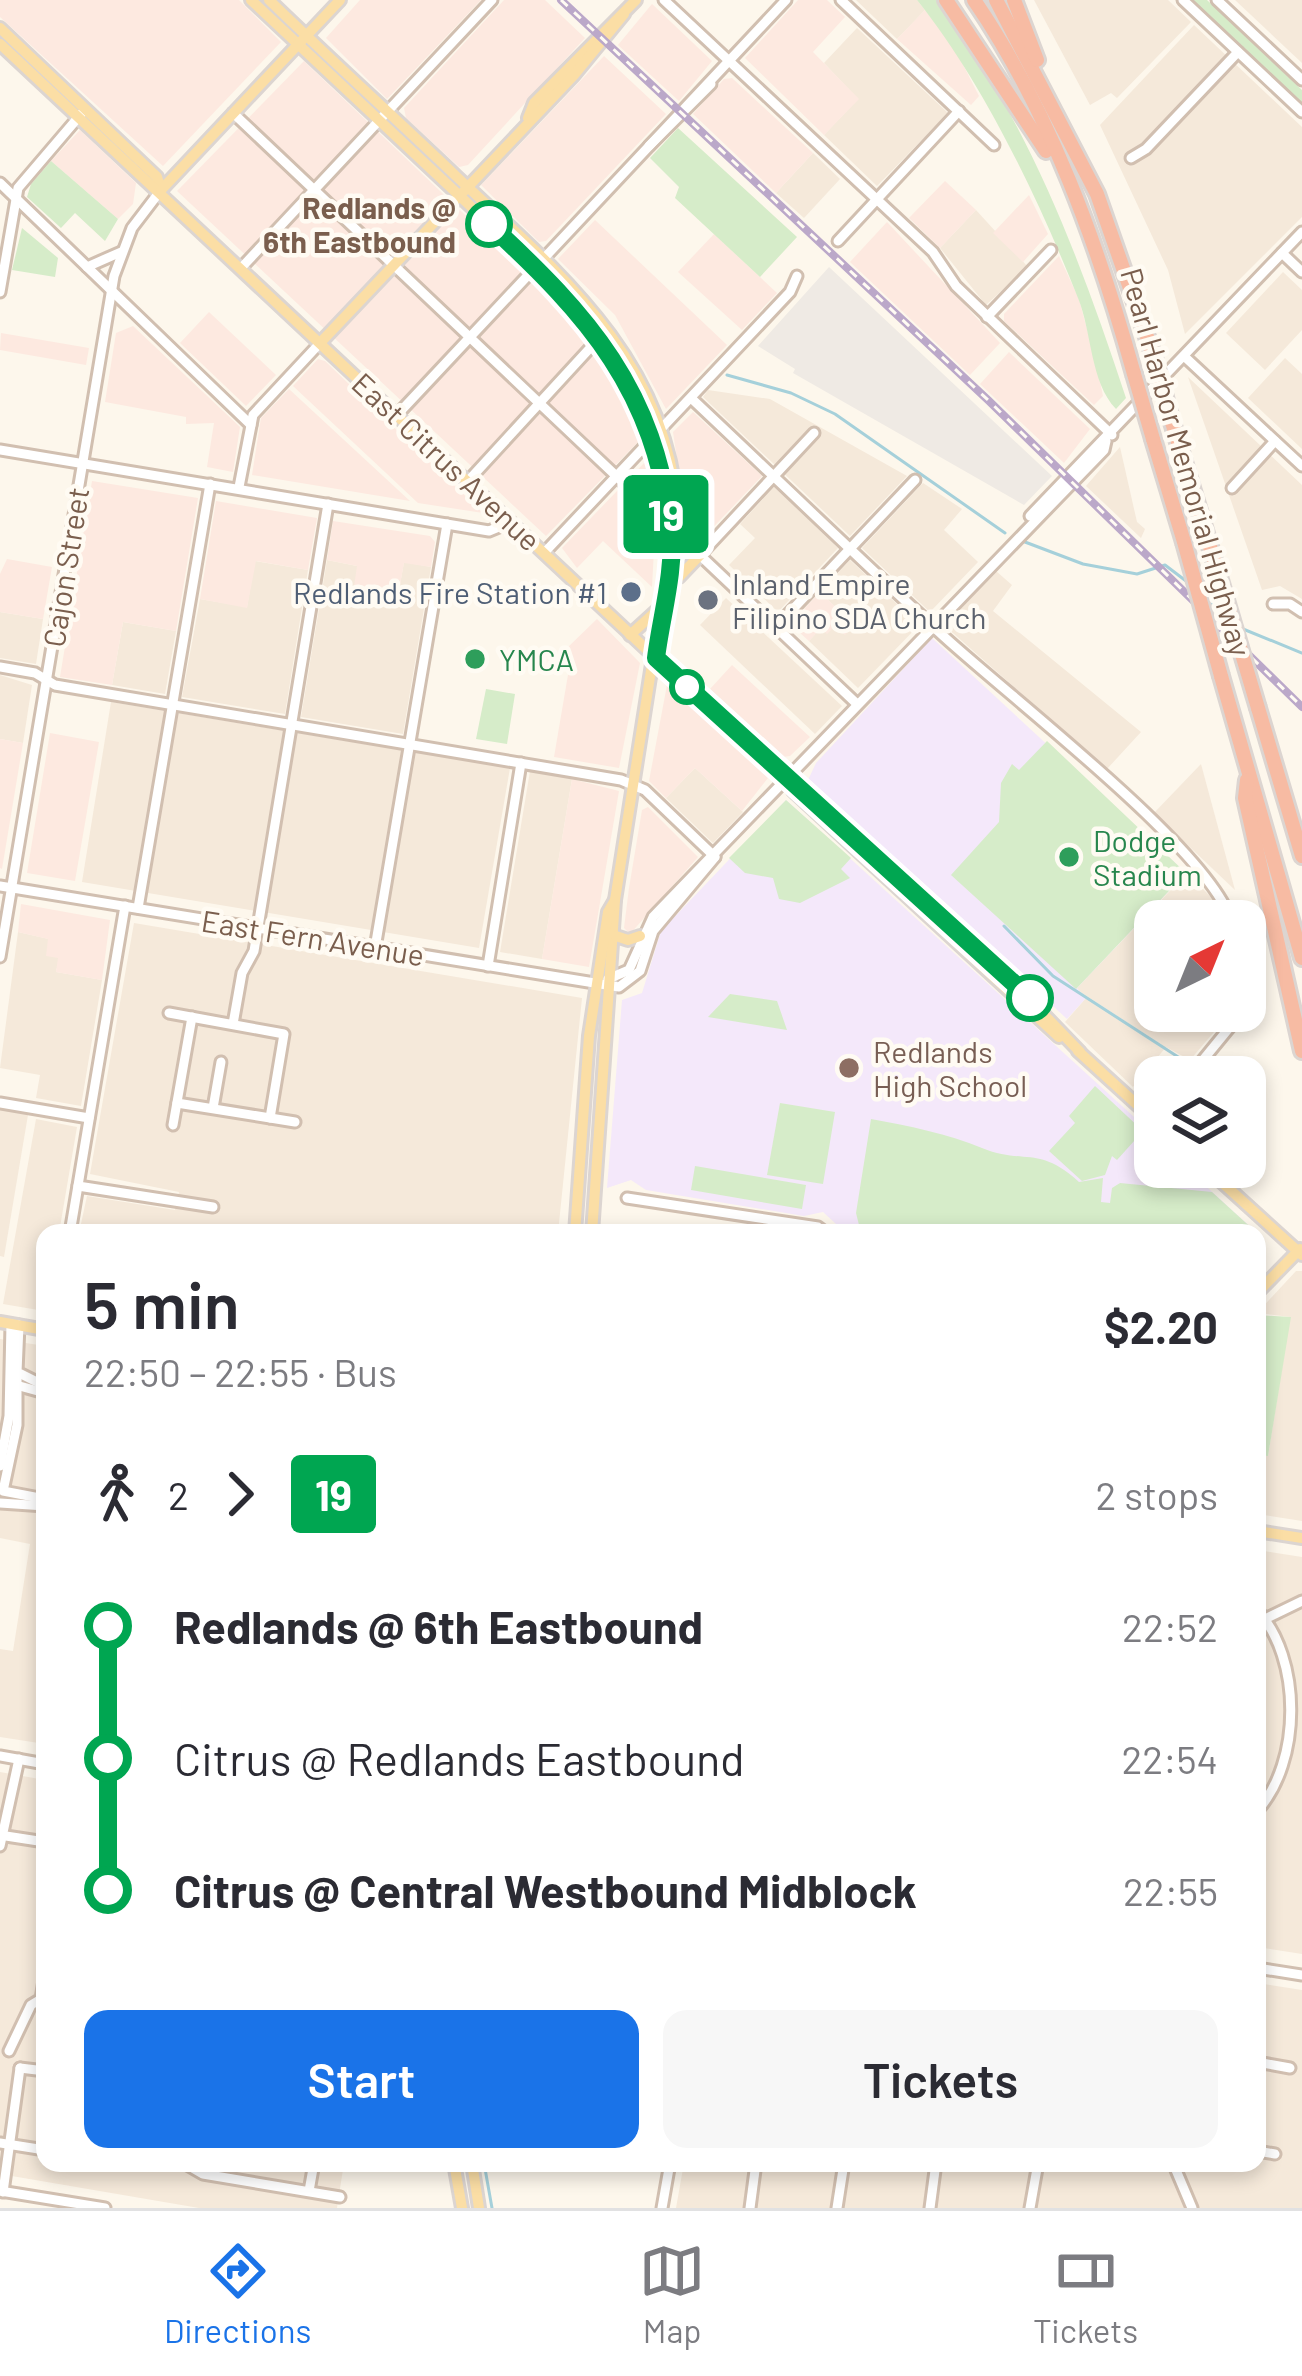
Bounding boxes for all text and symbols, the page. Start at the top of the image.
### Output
place label: Redlands @ 6th Eastbound [263,189,456,259]
marker: Redlands @ 6th Eastbound [467,202,511,246]
street label: Pearl Harbor Memorial Highway [1114,264,1260,660]
street label: East Citrus Avenue [345,365,549,557]
line badge: 19 [612,475,720,553]
street label: Cajon Street [35,485,95,649]
text: 19 [647,489,685,539]
place label: Inland Empire Filipino SDA Church [732,565,986,635]
place label: Redlands Fire Station #1 [293,574,607,610]
marker: Redlands Fire Station #1 [618,579,644,605]
marker: Inland Empire Filipino SDA Church [695,587,721,613]
place label: YMCA [499,641,574,677]
marker: YMCA [462,646,488,672]
unlabelled marker [671,671,703,703]
place label: Dodge Stadium [1093,822,1202,892]
marker: Dodge Stadium [1056,844,1082,870]
north arrow [1134,900,1266,1032]
map controls [1134,900,1266,1188]
street label: East Fern Avenue [199,902,427,972]
unlabelled marker [1008,976,1052,1020]
place label: Redlands High School [873,1033,1027,1103]
marker: Redlands High School [836,1055,862,1081]
button: layers [1134,1056,1266,1188]
text: 5 min [84,1263,240,1342]
text: $2.20 [1104,1299,1218,1353]
text: 22:50 – 22:55 · Bus [84,1348,397,1395]
icon: walk [84,1461,150,1527]
icon: forward [207,1461,273,1527]
text: 19 [315,1469,352,1519]
text: 2 [168,1471,189,1518]
text: 2 stops [1095,1471,1218,1518]
text: Redlands @ 6th Eastbound [174,1599,703,1653]
text: 22:52 [1122,1603,1218,1650]
text: Citrus @ Redlands Eastbound [174,1731,745,1785]
text: 22:54 [1121,1735,1218,1782]
text: Citrus @ Central Westbound Midblock [174,1863,917,1917]
text: 22:55 [1123,1867,1218,1914]
button: Start [84,2010,639,2148]
button: Tickets [663,2010,1218,2148]
tab: Directions [164,2238,311,2350]
tab: Map [639,2238,705,2350]
tab: Tickets [1033,2238,1138,2350]

